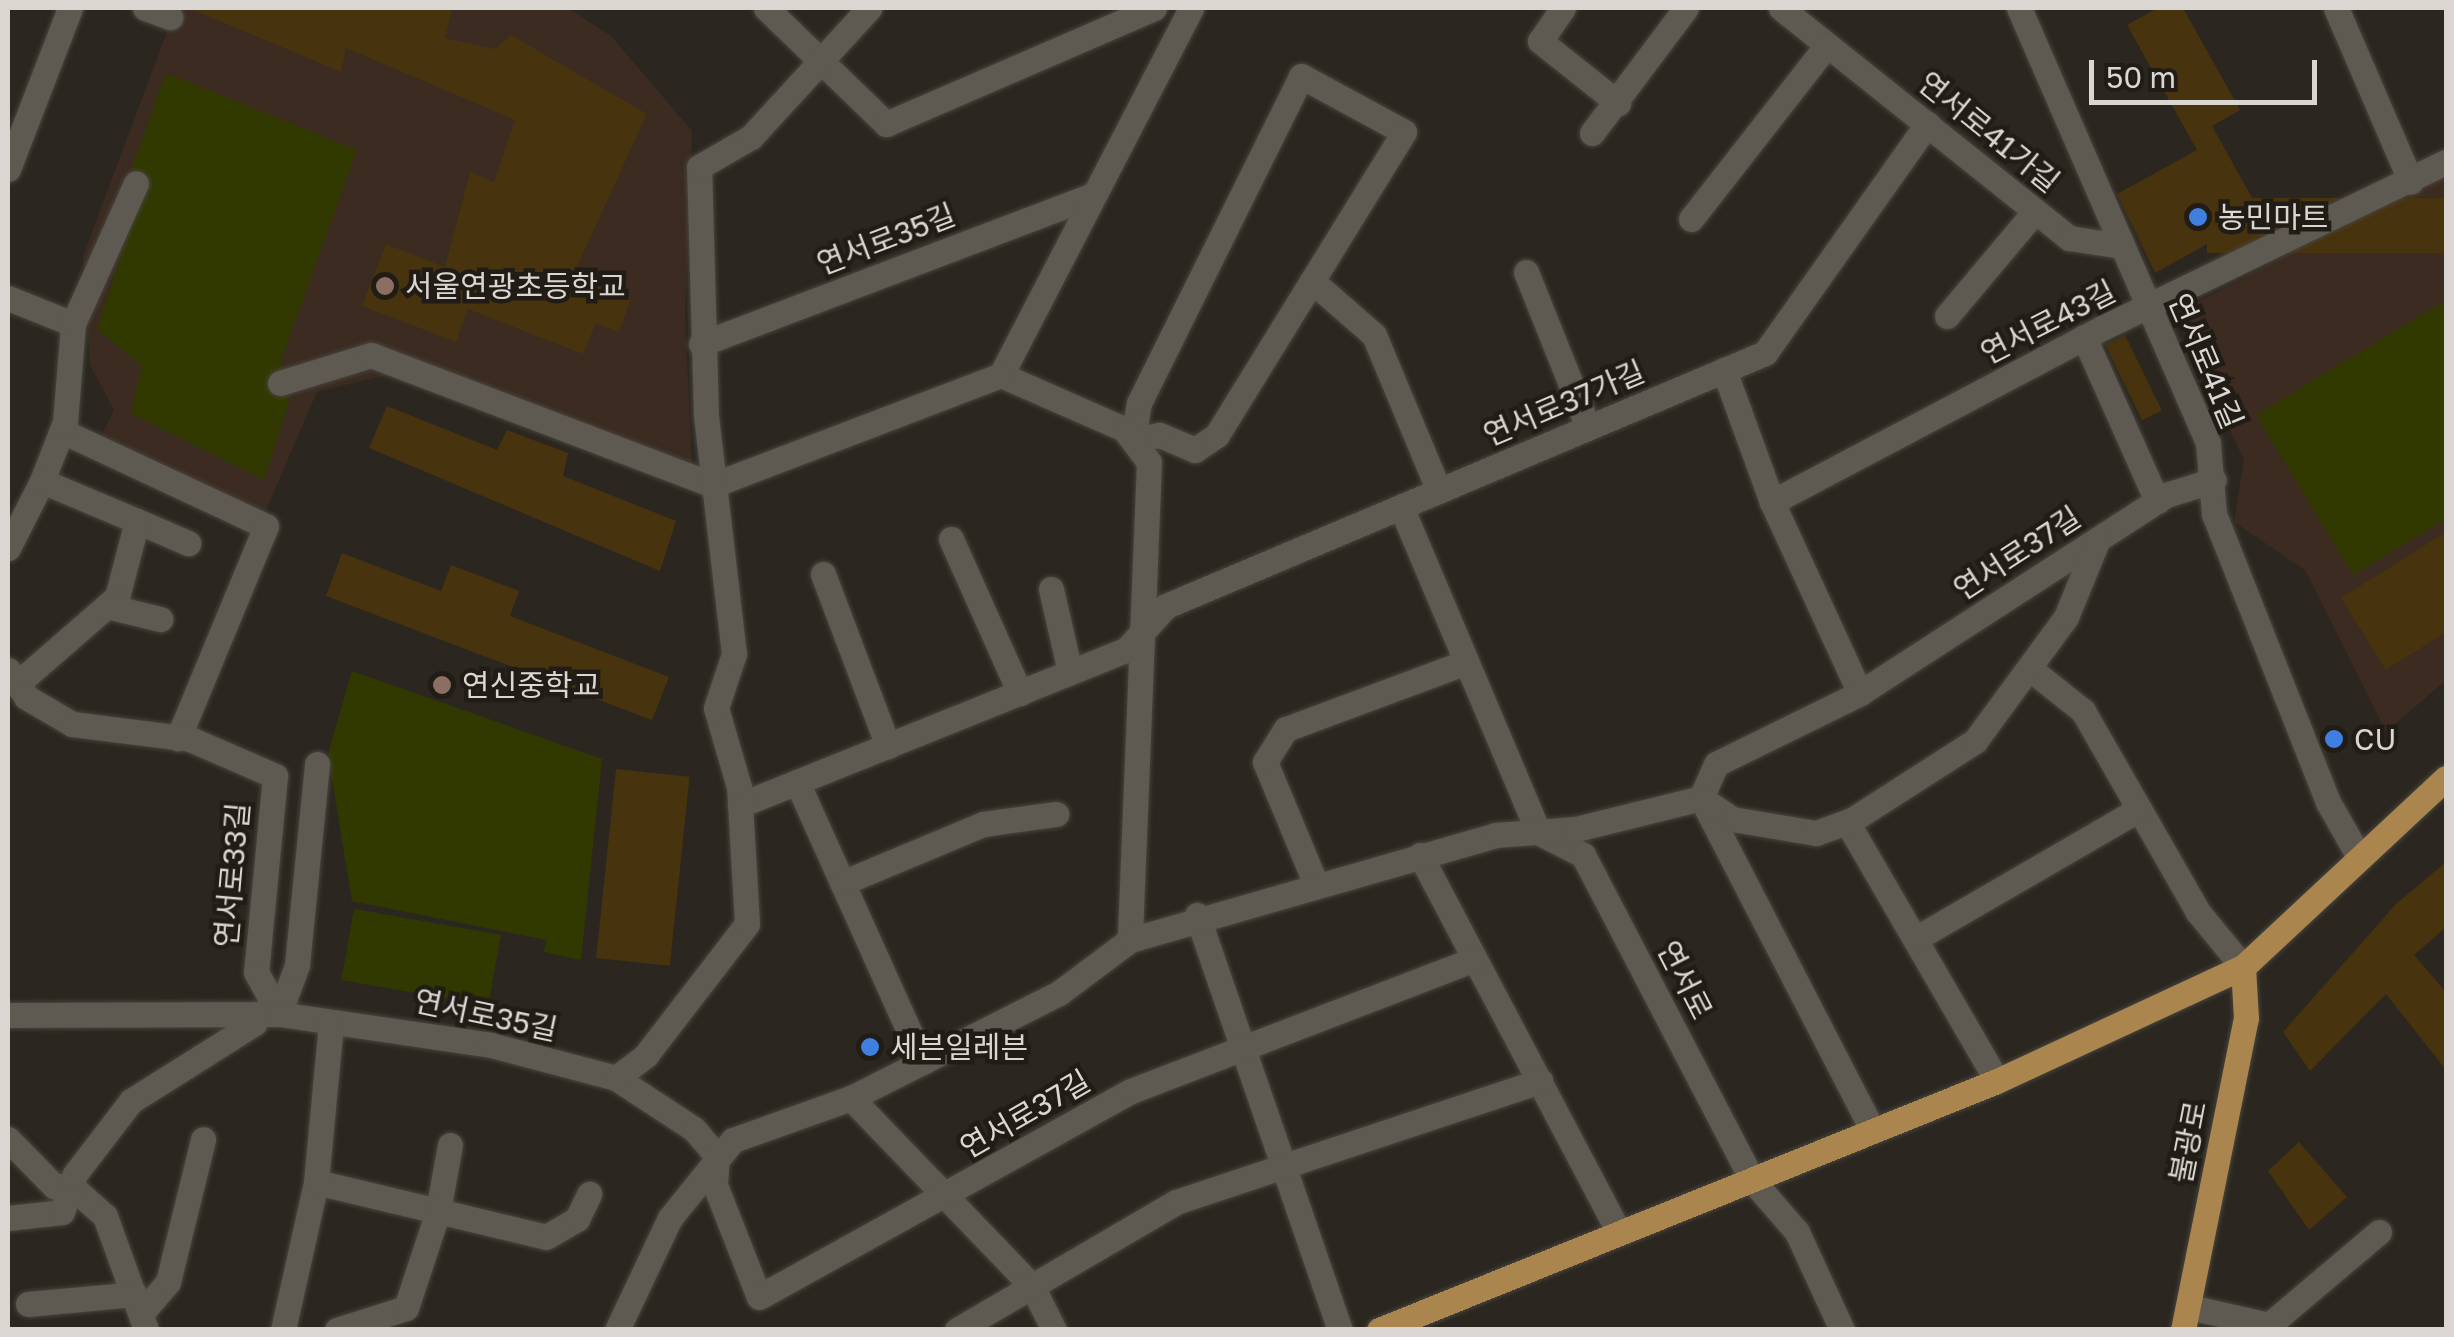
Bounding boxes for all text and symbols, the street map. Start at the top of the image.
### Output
scale bar [2094,40,2322,102]
text: 50 m [2106,59,2176,95]
street label: 연서로41가길 [1911,64,2067,200]
street label: 연서로35길 [812,196,960,282]
place label: 농민마트 [2218,199,2328,235]
marker: 농민마트 [2187,206,2209,228]
place label: 서울연광초등학교 [405,268,626,304]
street label: 연서로43길 [1975,273,2121,371]
marker: 서울연광초등학교 [374,275,396,297]
street label: 연서로41길 [2161,288,2251,434]
street label: 연서로37가길 [1478,353,1650,453]
street label: 연서로37길 [1947,499,2087,607]
place label: 연신중학교 [462,667,600,703]
marker: 연신중학교 [431,674,453,696]
place label: CU [2354,721,2396,757]
marker: CU [2323,728,2345,750]
street label: 연서로33길 [208,801,256,949]
street label: 연서로 [1650,935,1720,1025]
street label: 연서로35길 [411,982,561,1048]
place label: 세븐일레븐 [890,1029,1028,1065]
marker: 세븐일레븐 [859,1036,881,1058]
street label: 연서로37길 [954,1062,1096,1166]
street label: 불광로 [2162,1098,2214,1186]

